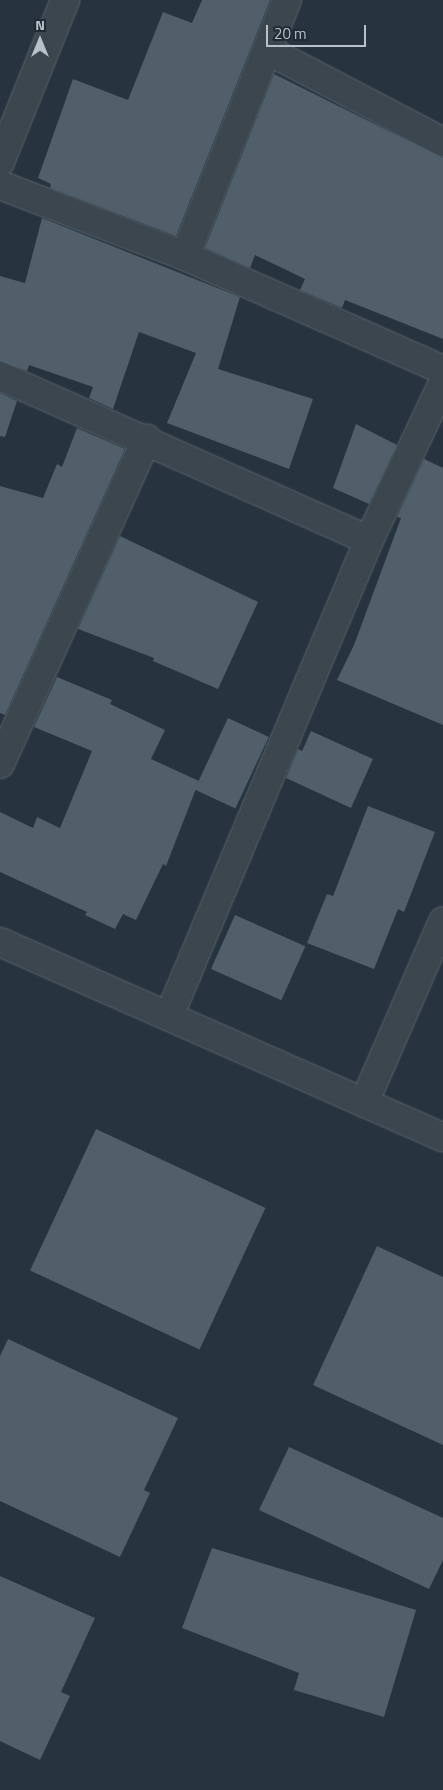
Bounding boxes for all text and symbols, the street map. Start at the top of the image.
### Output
text: N [35,14,45,35]
north arrow [15,15,65,65]
scale bar [268,15,368,47]
text: 20 m [274,22,307,45]

